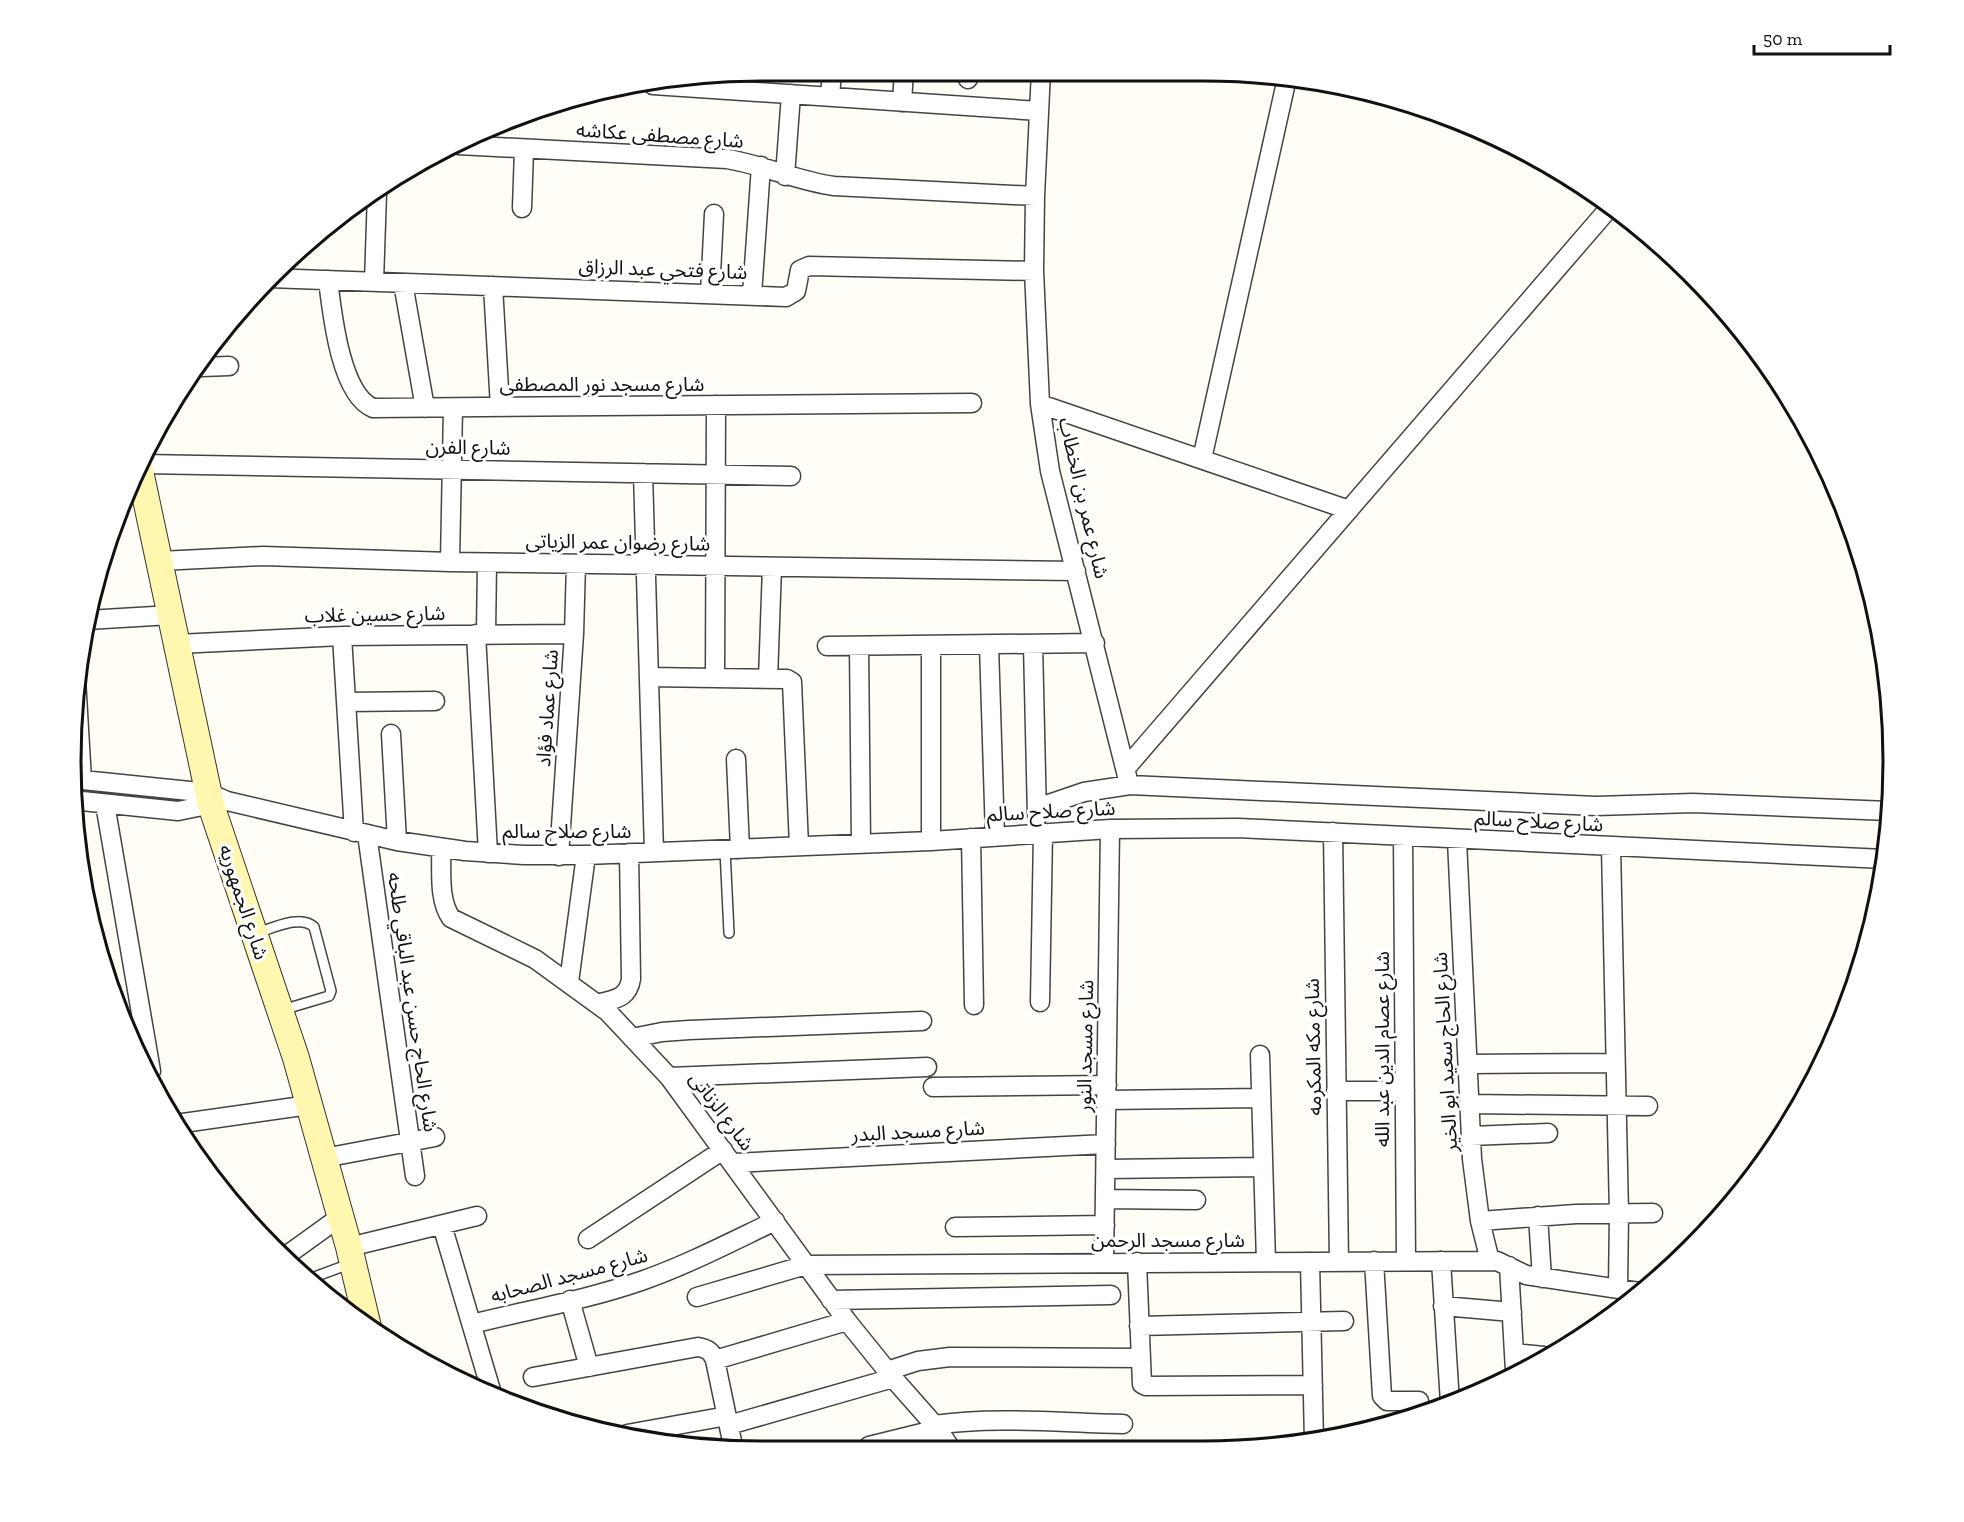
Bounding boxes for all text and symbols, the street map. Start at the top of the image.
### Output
scale bar [1754,18,1890,56]
text: 50 m [1763,28,1803,50]
street label: شارع مصطفى عكاشه [575,117,745,156]
street label: شارع فتحي عبد الرزاق [578,254,748,288]
street label: شارع مسجد نور المصطفى [500,372,704,399]
street label: شارع عمر بن الخطاب [1051,415,1114,582]
street label: شارع الفرن [425,434,511,463]
street label: شارع رضوان عمر الزياتى [525,528,711,559]
street label: شارع حسين غلاب [304,601,446,630]
street label: شارع عماد فؤاد [531,648,566,768]
street label: شارع صلاح سالم [986,796,1116,829]
street label: شارع صلاح سالم [1474,806,1604,839]
street label: شارع صلاح سالم [503,819,631,846]
street label: شارع الجمهوريه [211,841,274,964]
street label: شارع الحاج حسن عبد الباقي طلحه [379,870,443,1134]
street label: شارع عصام الدين عبد الله [1370,951,1397,1147]
street label: شارع الحاج سعيد ابو الخير [1428,951,1465,1154]
street label: شارع مكه المكرمه [1300,978,1329,1116]
street label: شارع مسجد النور [1072,980,1101,1114]
street label: شارع الزناتى [682,1067,759,1157]
street label: شارع مسجد البدر [850,1116,986,1150]
street label: شارع مسجد الرحمن [1091,1228,1245,1255]
street label: شارع مسجد الصحابه [488,1243,651,1310]

